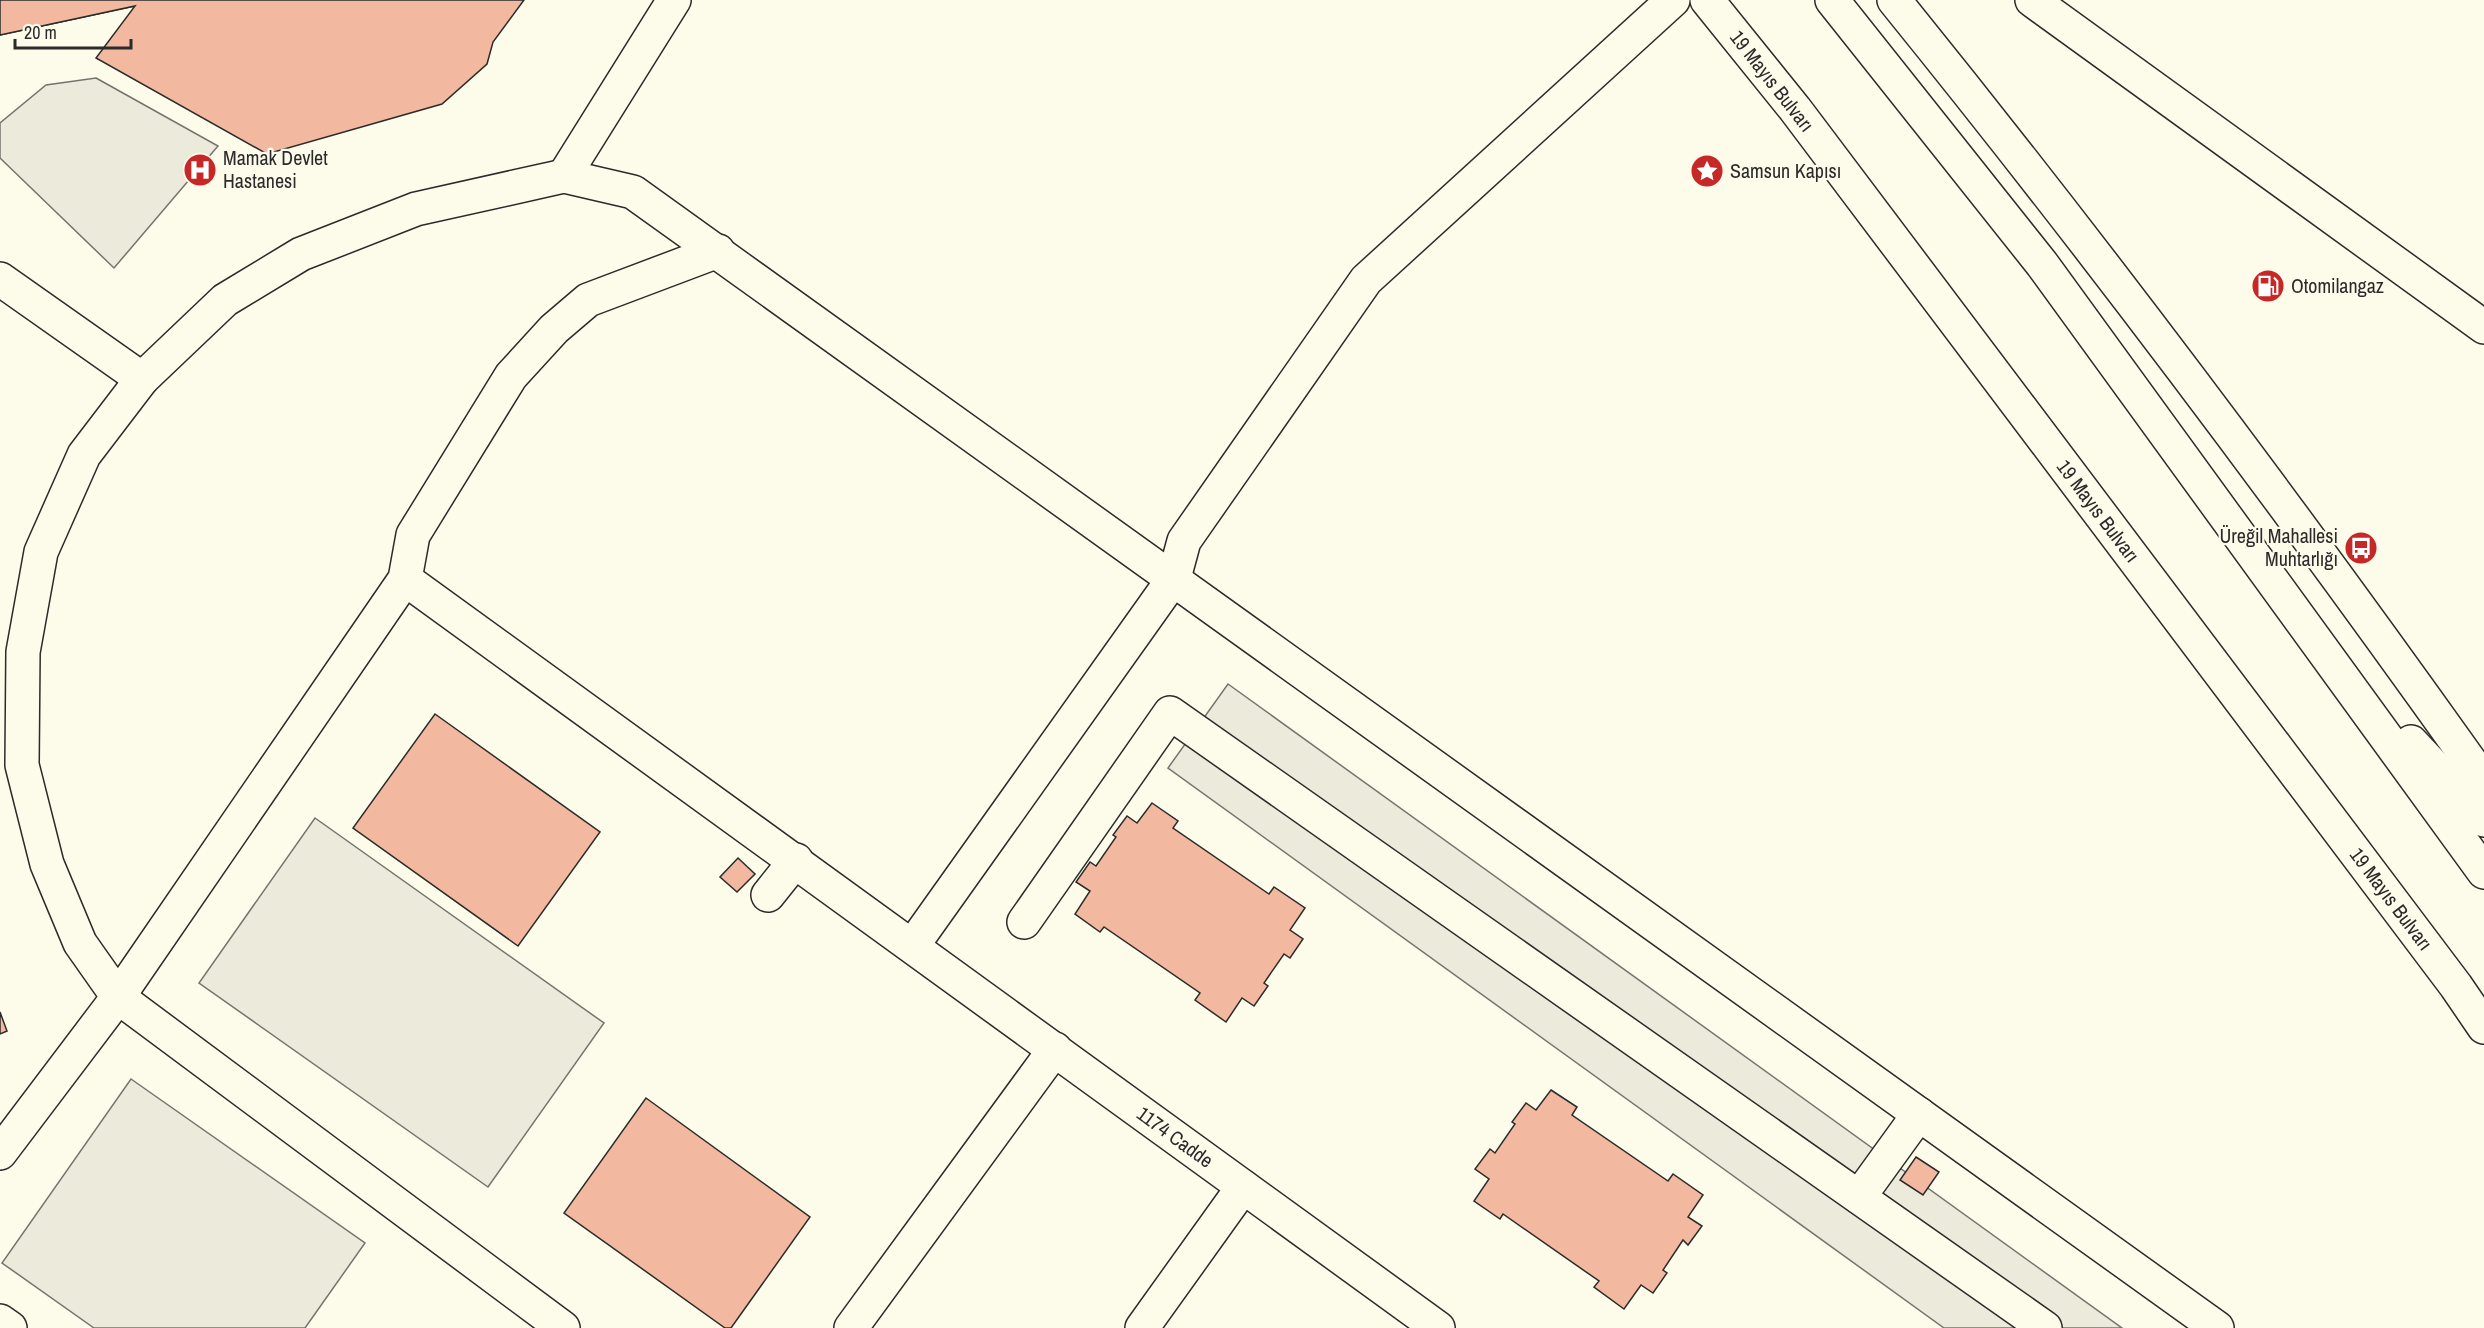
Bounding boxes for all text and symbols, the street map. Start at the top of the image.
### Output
scale bar [15,12,130,50]
text: 20 m [24,20,57,45]
street label: 19 Mayıs Bulvarı [1724,24,1821,137]
place label: Mamak Devlet Hastanesi [223,144,328,194]
hospital icon: Mamak Devlet Hastanesi [182,152,218,188]
place icon: Samsun Kapısı [1689,153,1725,189]
place label: Samsun Kapısı [1730,157,1841,184]
fuel station icon: Otomilangaz [2250,268,2286,304]
place label: Otomilangaz [2291,272,2384,299]
street label: 19 Mayıs Bulvarı [2051,454,2146,568]
place label: Üreğil Mahallesi Muhtarlığı [2220,522,2338,572]
bus stop icon: Üreğil Mahallesi Muhtarlığı [2343,530,2379,566]
street label: 19 Mayıs Bulvarı [2344,842,2439,956]
street label: 1174 Cadde [1132,1100,1219,1173]

